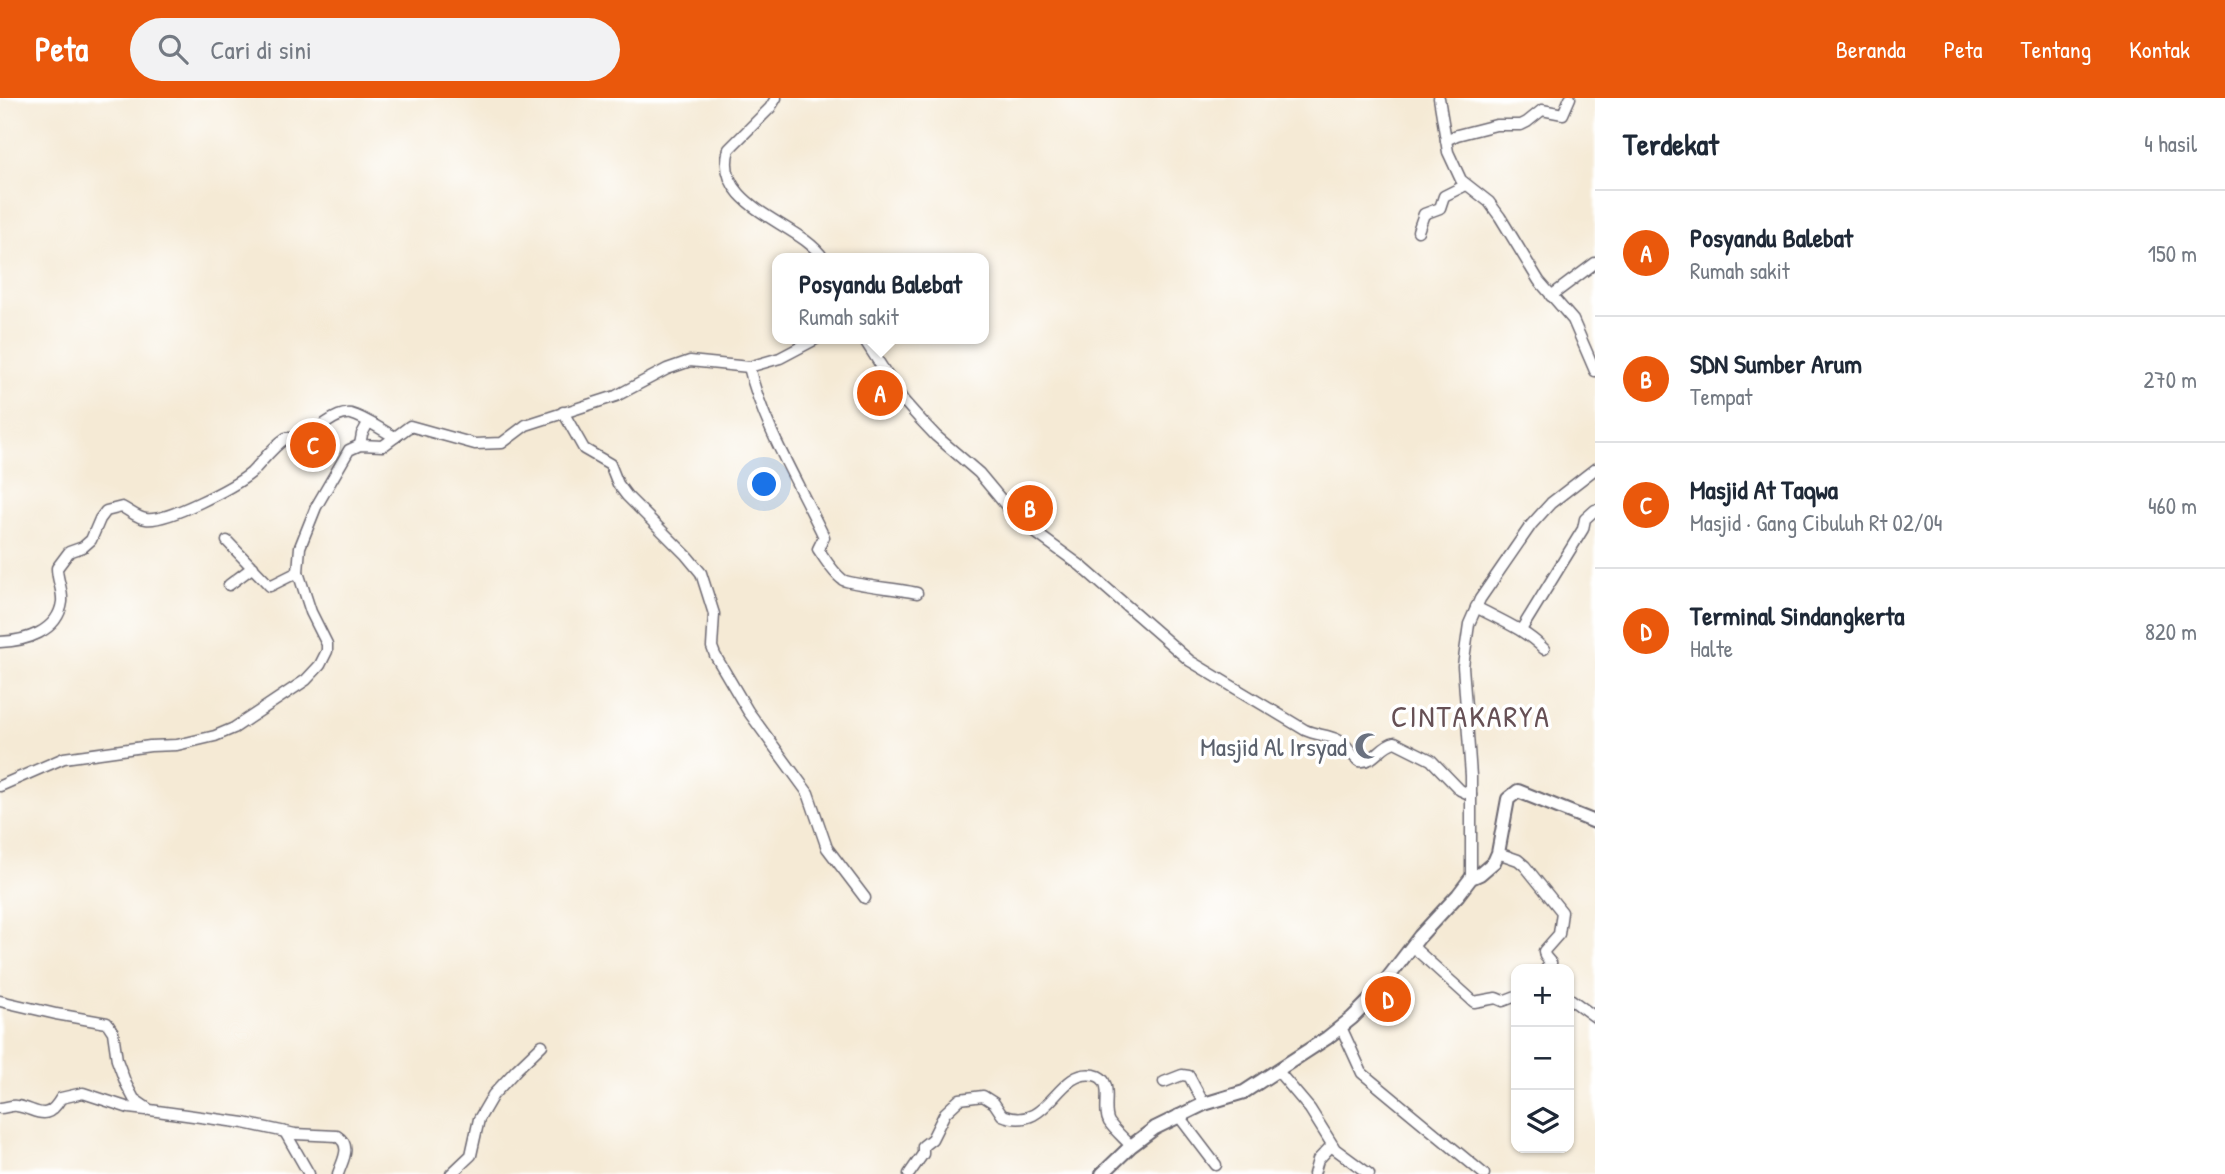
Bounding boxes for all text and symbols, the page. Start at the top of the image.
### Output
search box [130,18,620,81]
text: Peta [35,27,88,71]
icon: search [154,30,192,68]
text: Cari di sini [210,32,312,67]
text: Beranda [1836,33,1906,65]
text: Peta [1944,33,1982,65]
text: Tentang [2020,33,2091,65]
text: Kontak [2129,33,2190,65]
text: Terdekat [1623,124,1719,164]
text: 4 hasil [2144,128,2197,159]
text: Posyandu Balebat [1690,220,1853,255]
text: A [1640,238,1652,269]
text: 150 m [2148,238,2197,269]
popup [772,253,989,344]
text: Rumah sakit [1690,255,1790,286]
text: Posyandu Balebat [799,266,962,301]
text: Rumah sakit [799,301,899,332]
text: SDN Sumber Arum [1690,346,1862,381]
text: B [1640,364,1652,395]
text: 270 m [2144,364,2197,395]
pin: A [857,367,903,419]
text: Tempat [1690,381,1752,412]
pin: C [290,419,336,471]
your location [747,467,781,501]
text: Masjid At Taqwa [1690,472,1838,507]
pin: B [1007,482,1053,534]
text: C [1640,490,1652,521]
text: 460 m [2148,490,2197,521]
text: Masjid · Gang Cibuluh Rt 02/04 [1690,507,1942,538]
text: Terminal Sindangkerta [1690,598,1904,633]
text: D [1641,616,1651,647]
text: 820 m [2145,616,2197,647]
text: Halte [1690,633,1733,664]
district label: CINTAKARYA [1391,696,1551,736]
place label: Masjid Al Irsyad [1200,729,1347,764]
mosque icon: Masjid Al Irsyad [1353,731,1383,761]
map controls [1511,964,1574,1153]
button: + [1511,964,1574,1027]
pin: D [1365,973,1411,1025]
button: − [1511,1027,1574,1090]
button: layers [1511,1090,1574,1153]

